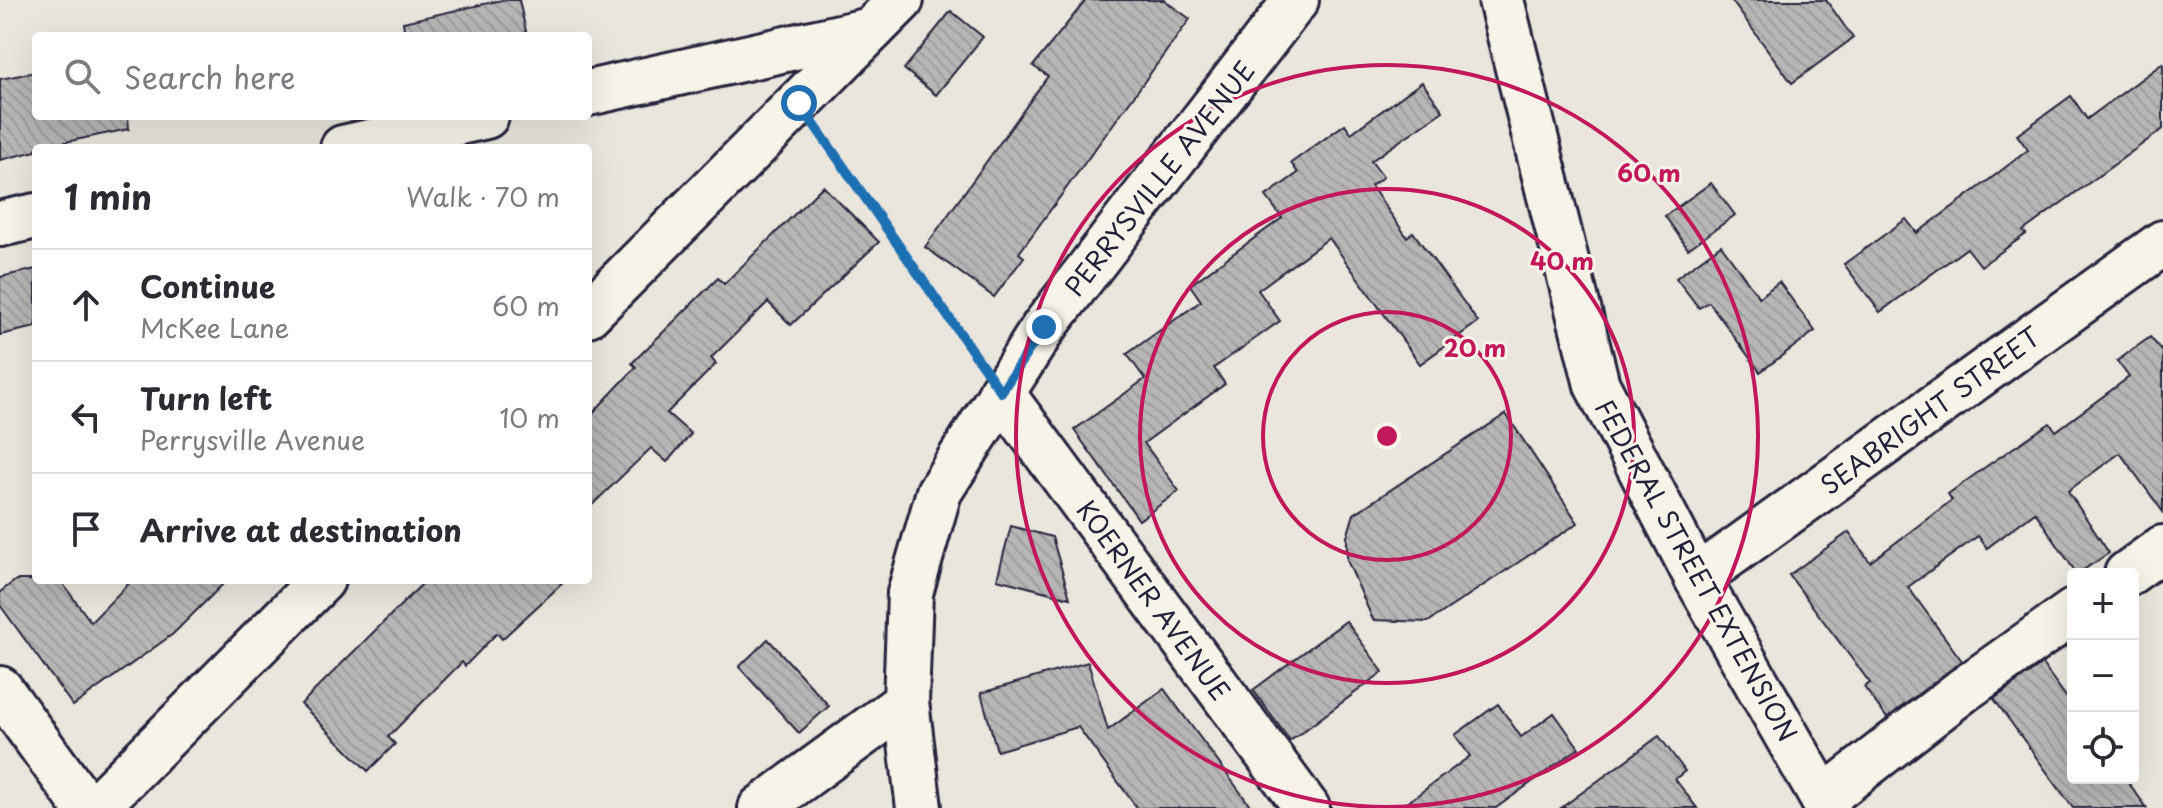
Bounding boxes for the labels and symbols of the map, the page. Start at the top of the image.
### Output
street label: PERRYSVILLE AVENUE [1055,52,1263,304]
route start [781,85,817,121]
text: 60 m [1617,154,1681,190]
text: 40 m [1530,242,1594,278]
route end [1026,309,1062,345]
street label: SEABRIGHT STREET [1812,317,2048,503]
text: 20 m [1444,329,1506,365]
street label: FEDERAL STREET EXTENSION [1586,392,1808,748]
centre of rings [1373,422,1401,450]
street label: KOERNER AVENUE [1068,492,1240,708]

